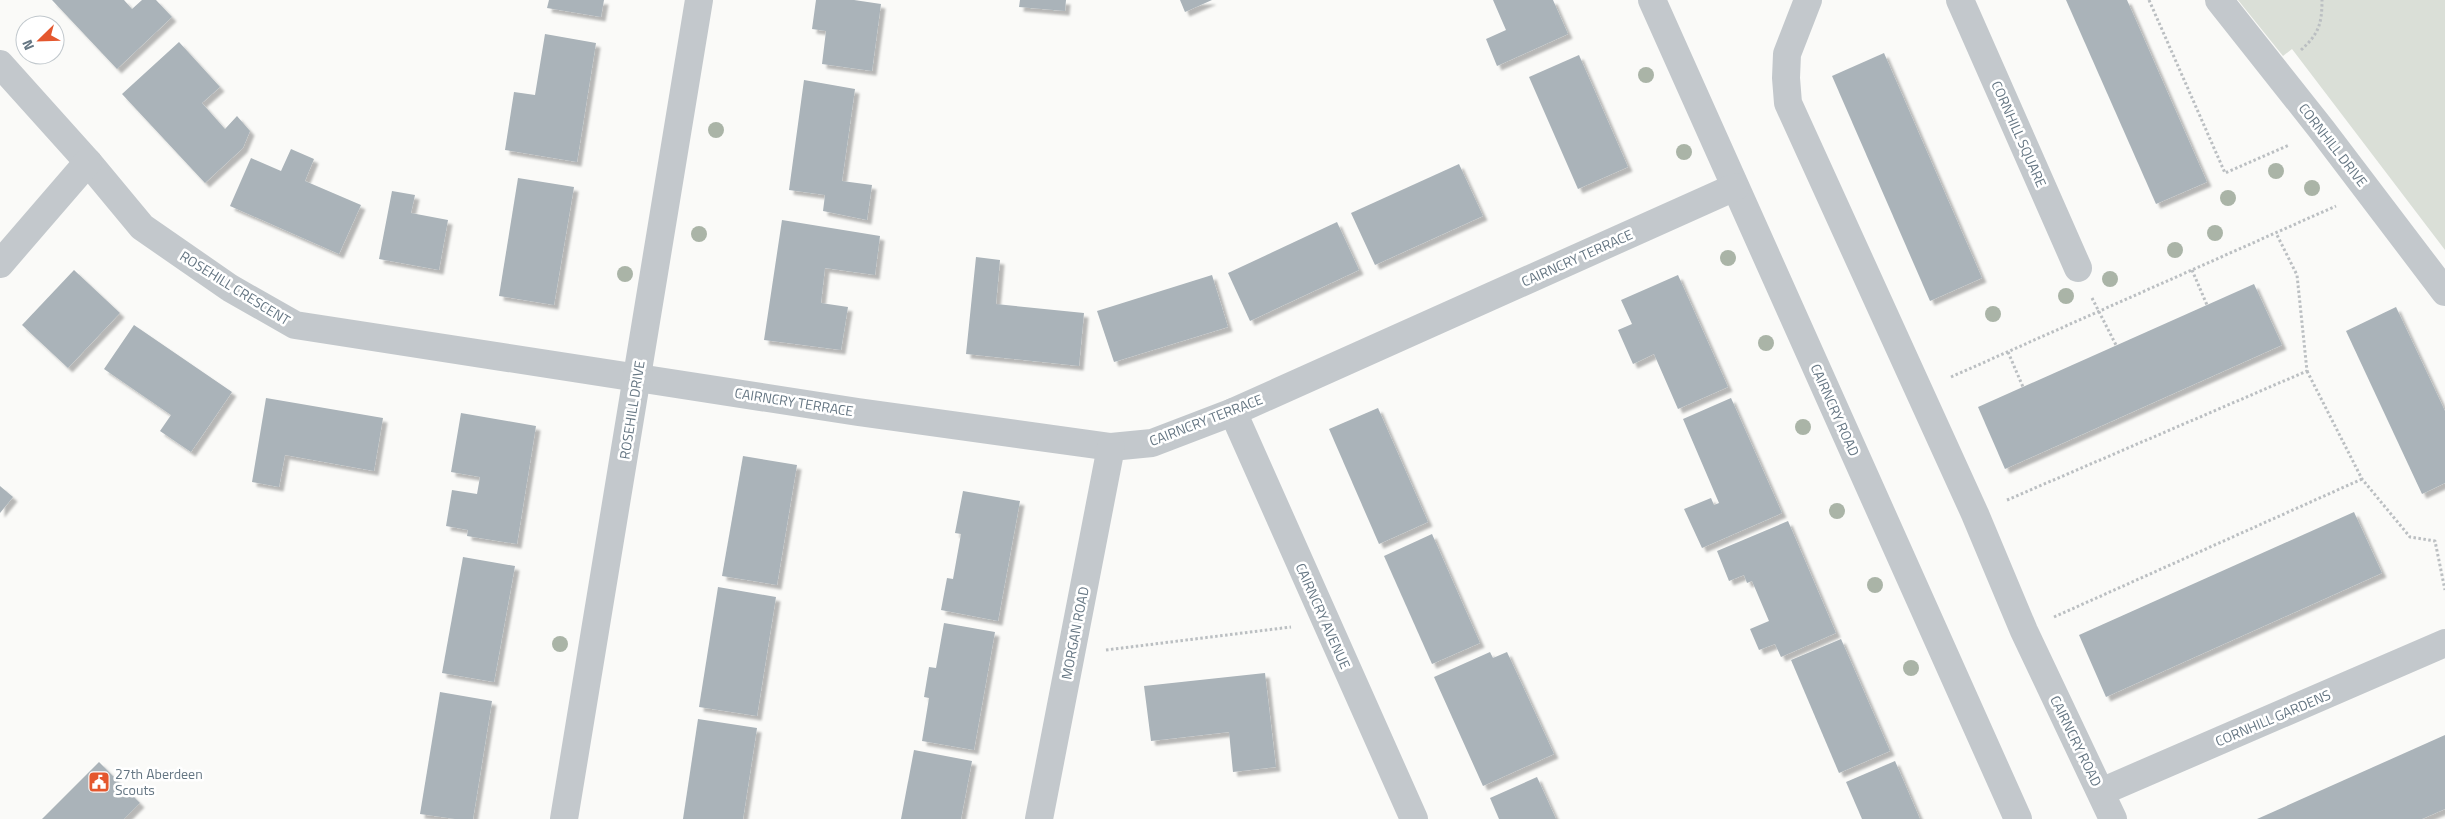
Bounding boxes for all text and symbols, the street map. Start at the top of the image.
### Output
north arrow [15,15,65,65]
text: N [16,37,39,54]
street label: CORNHILL SQUARE [1987,77,2052,191]
street label: CORNHILL DRIVE [2294,98,2373,191]
street label: CAIRNCRY TERRACE [1518,223,1636,292]
street label: ROSEHILL CRESCENT [176,245,295,330]
street label: ROSEHILL DRIVE [613,359,650,461]
street label: CAIRNCRY ROAD [1806,360,1865,459]
street label: CAIRNCRY TERRACE [733,382,855,421]
street label: CAIRNCRY TERRACE [1146,388,1266,451]
street label: CAIRNCRY AVENUE [1291,559,1356,672]
street label: MORGAN ROAD [1055,585,1094,681]
street label: CORNHILL GARDENS [2212,684,2334,751]
street label: CAIRNCRY ROAD [2045,692,2108,790]
place label: 27th Aberdeen Scouts [115,763,203,800]
public building icon: 27th Aberdeen Scouts [87,770,111,794]

